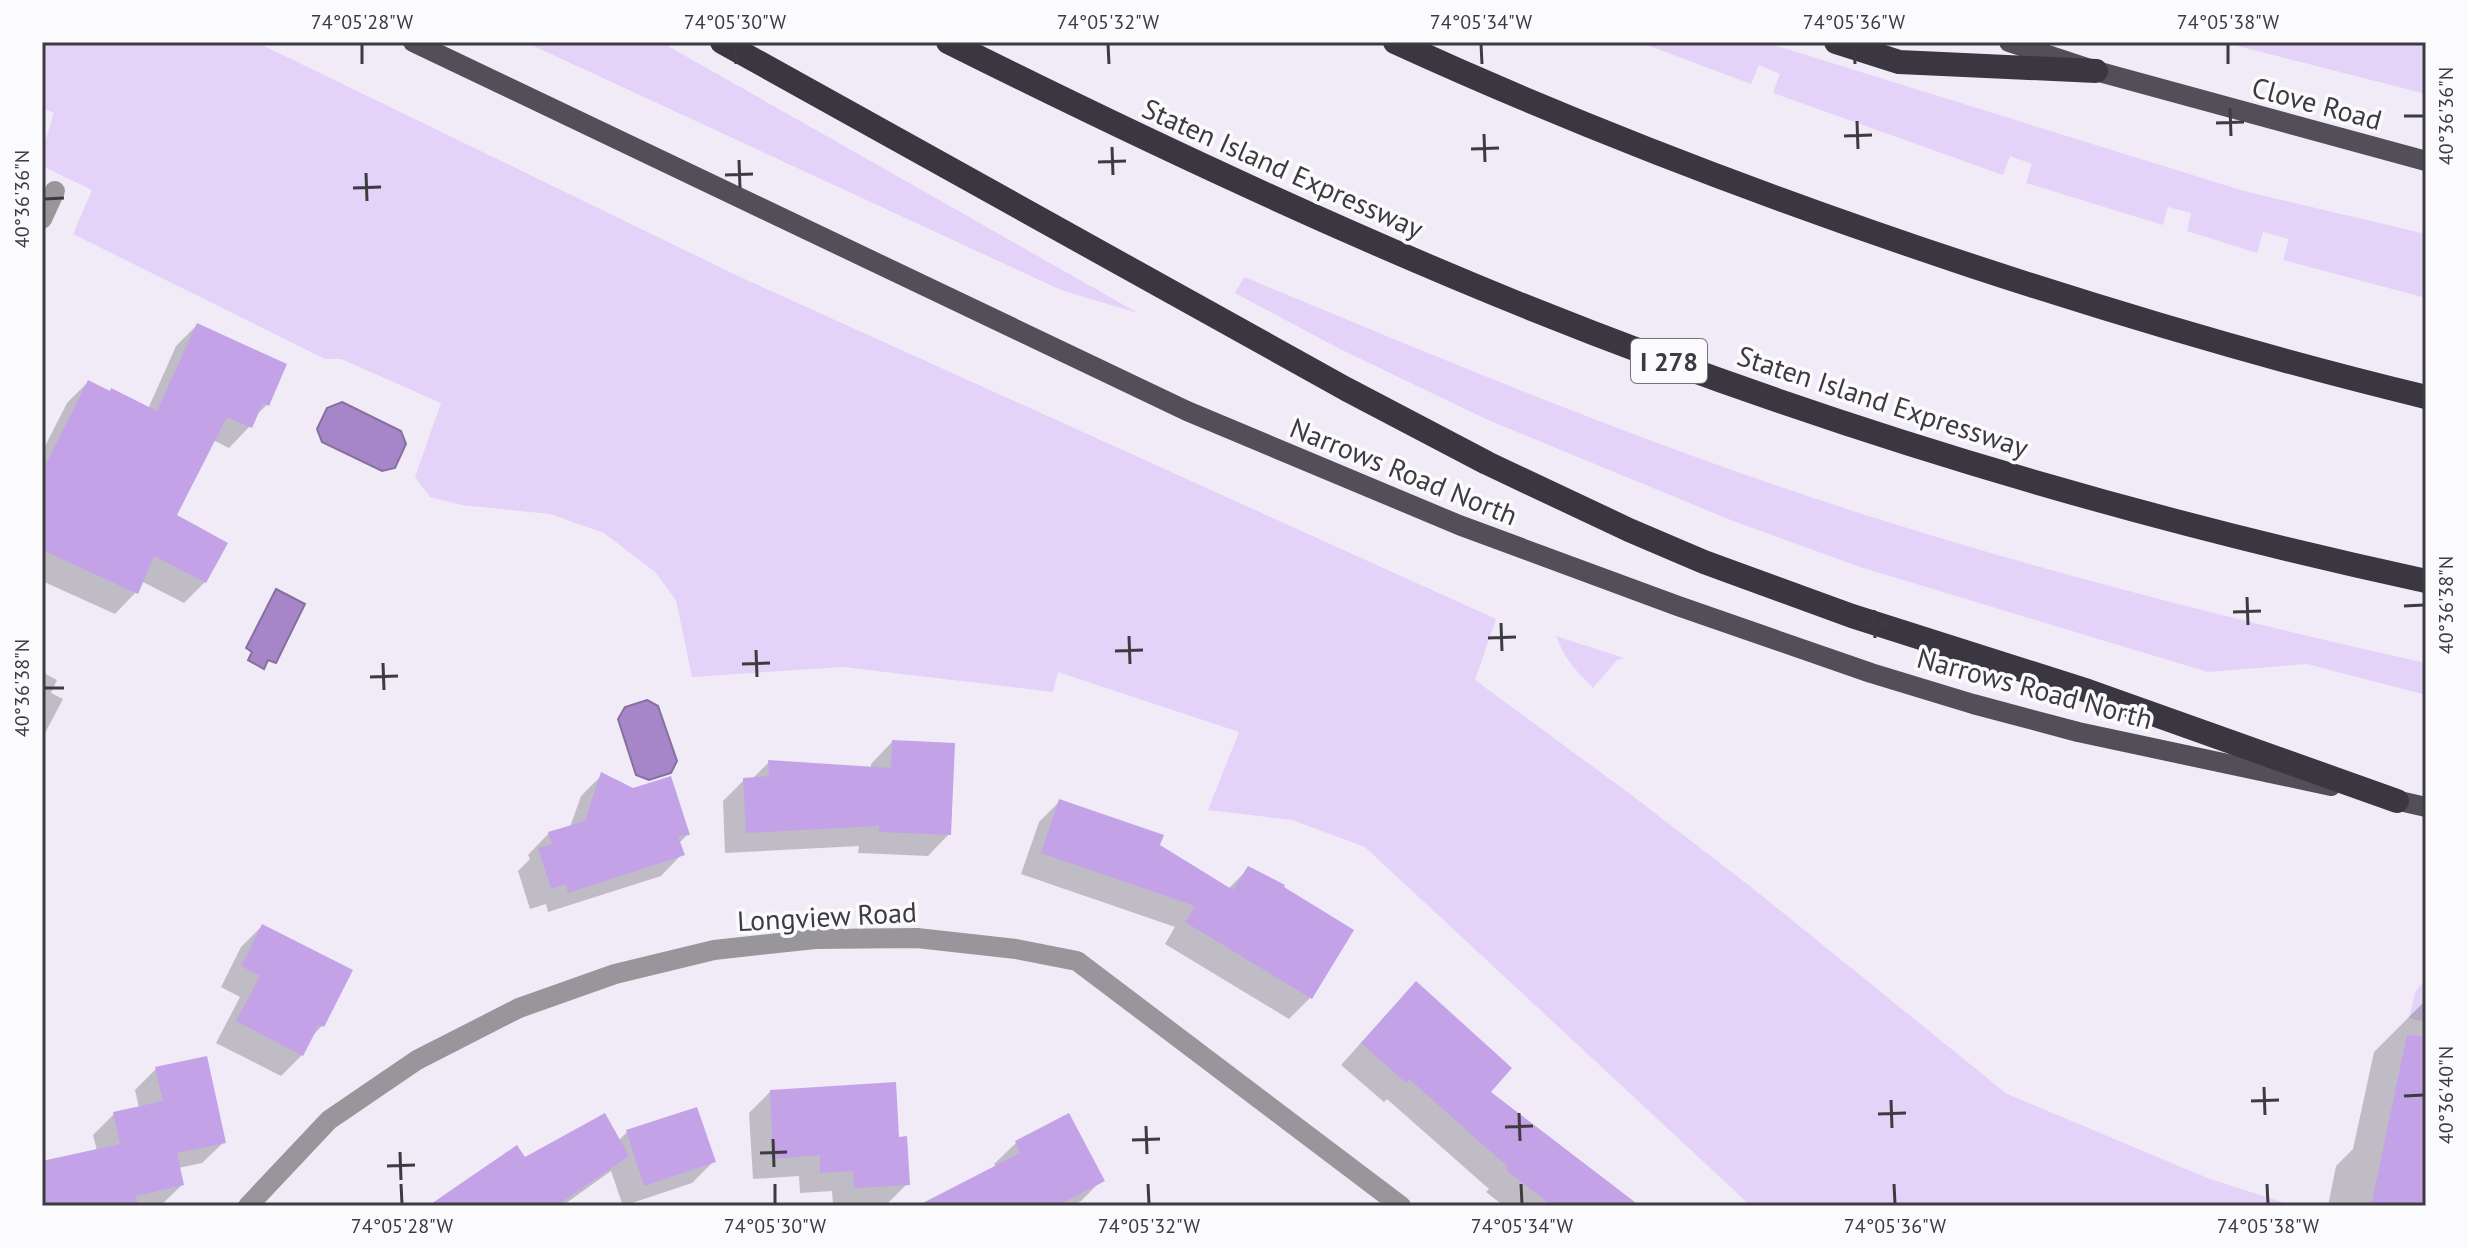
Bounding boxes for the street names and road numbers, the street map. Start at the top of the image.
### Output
street label: Clove Road [2248,68,2386,138]
street label: Staten Island Expressway [1137,89,1429,247]
street label: Staten Island Expressway [1733,336,2033,466]
road number: I 278 [1631,339,1707,383]
street label: Narrows Road North [1285,409,1523,533]
street label: Narrows Road North [1913,639,2157,737]
street label: Longview Road [736,893,918,939]

